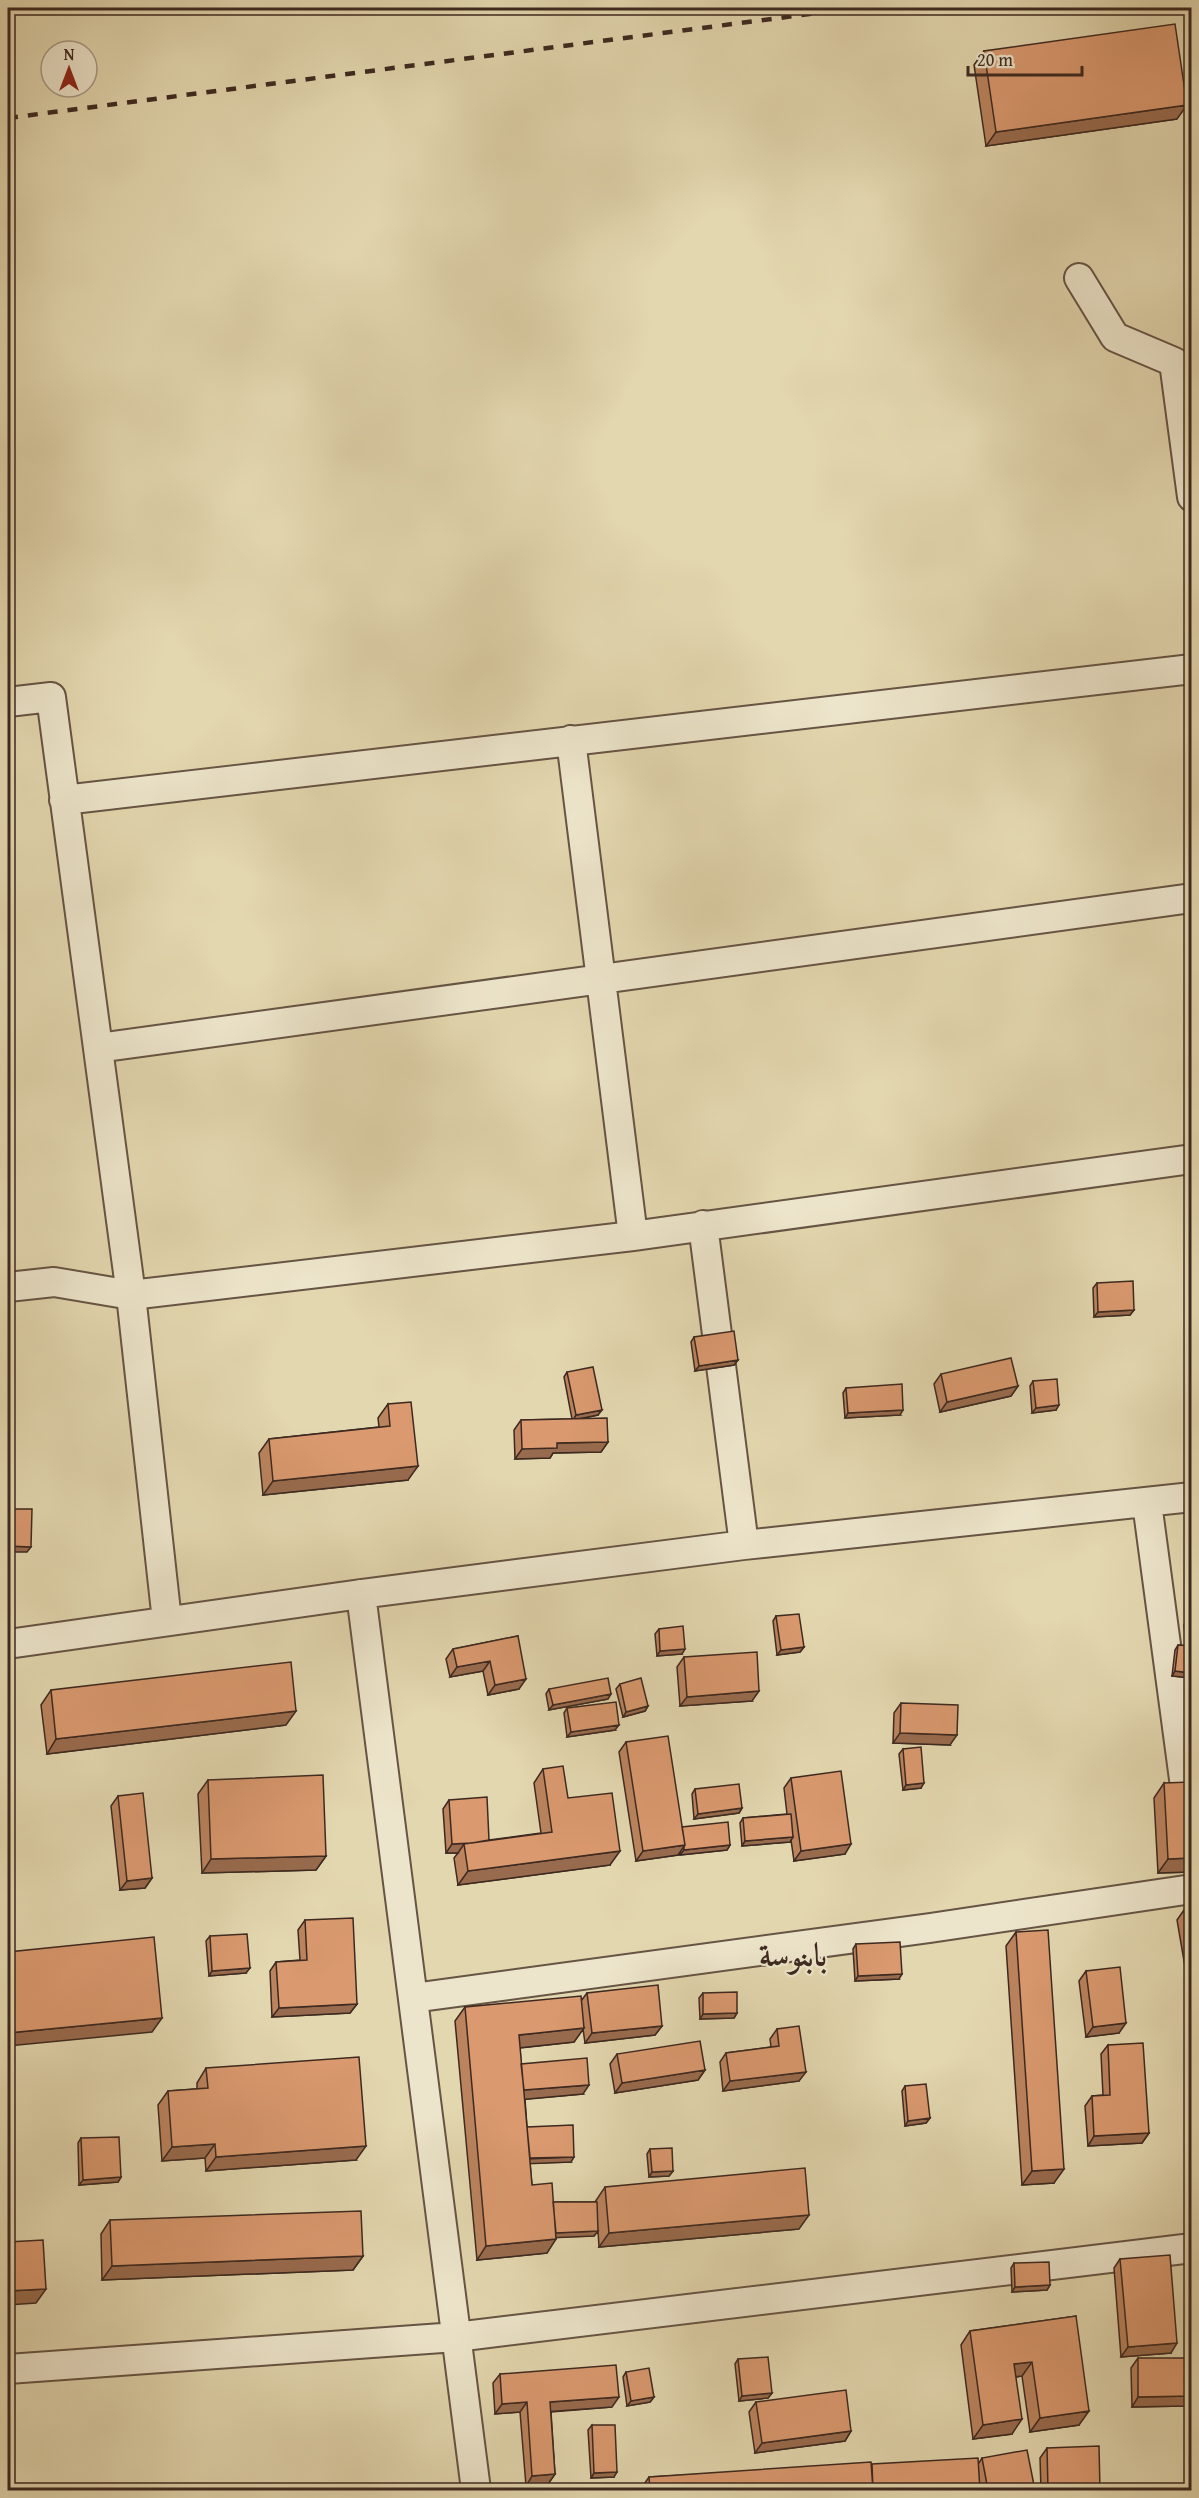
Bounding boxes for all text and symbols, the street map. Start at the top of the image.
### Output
north arrow [39,39,99,99]
scale bar [968,39,1082,77]
text: N [64,42,75,66]
text: 20 m [977,46,1013,73]
district label: بابنوسة [759,1931,827,1978]

